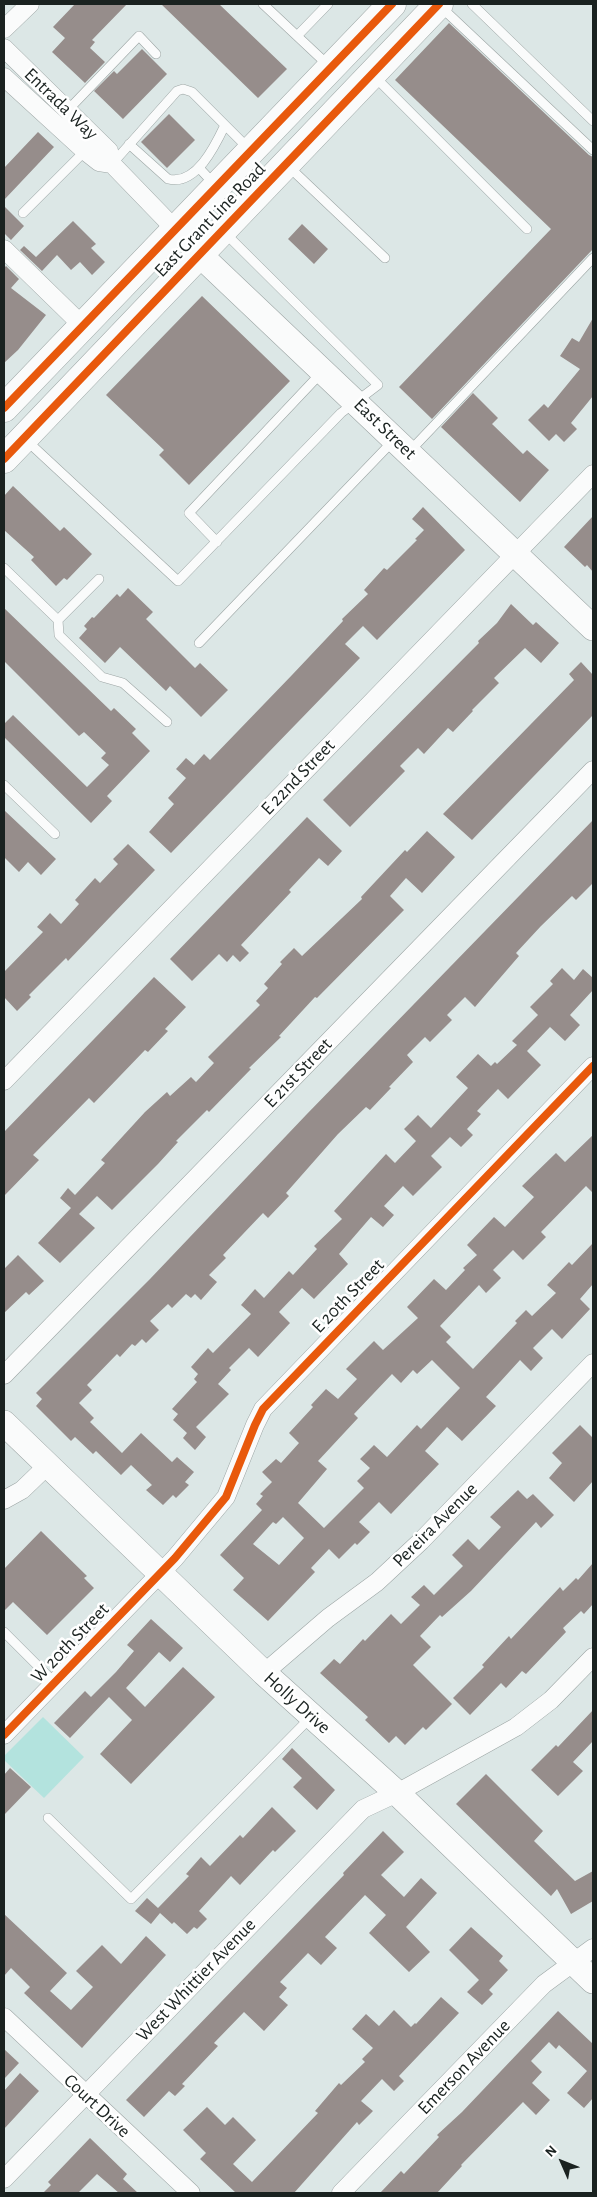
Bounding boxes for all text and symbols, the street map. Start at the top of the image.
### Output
street label: Entrada Way [19,63,103,145]
street label: East Grant Line Road [150,158,270,282]
street label: East Street [349,394,421,464]
street label: E 22nd Street [256,734,340,820]
street label: E 21st Street [259,1033,337,1113]
street label: E 20th Street [307,1254,389,1338]
street label: Pereira Avenue [388,1478,482,1572]
street label: W 20th Street [26,1598,114,1688]
street label: Holly Drive [259,1667,335,1739]
street label: West Whittier Avenue [131,1914,261,2046]
street label: Emerson Avenue [413,2015,515,2119]
street label: Court Drive [59,2069,135,2143]
north arrow [537,2137,587,2187]
text: N [543,2143,560,2160]

